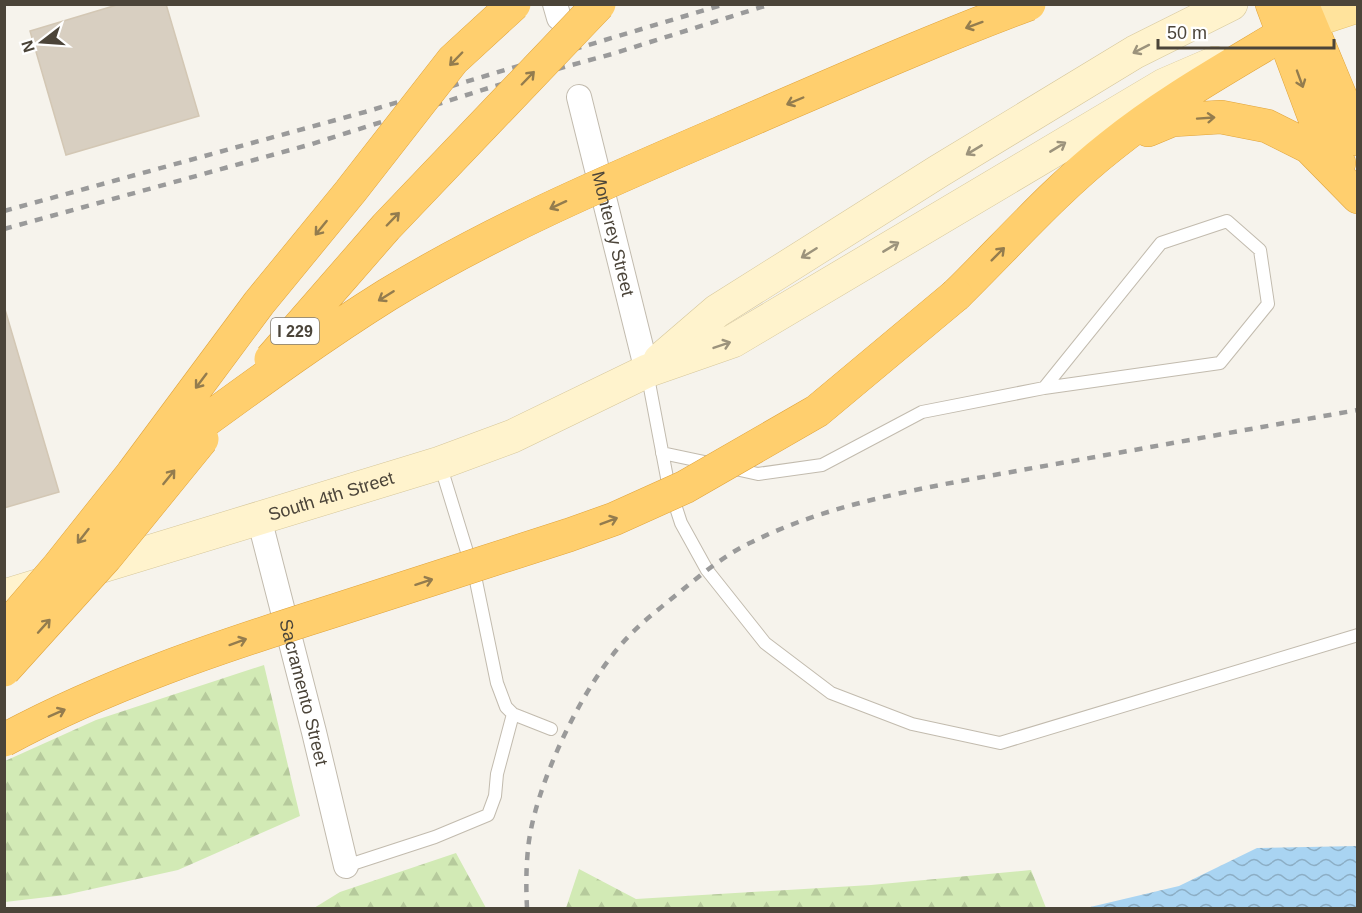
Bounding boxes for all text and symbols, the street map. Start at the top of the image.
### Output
north arrow [12,12,72,72]
scale bar [1158,12,1334,50]
one-way arrow [965,20,984,31]
text: 50 m [1167,23,1207,43]
text: N [18,38,38,54]
one-way arrow [1132,44,1150,55]
one-way arrow [448,51,463,66]
one-way arrow [1296,69,1307,88]
one-way arrow [521,71,535,86]
one-way arrow [786,96,804,107]
one-way arrow [1195,112,1215,123]
one-way arrow [1049,140,1066,152]
one-way arrow [966,144,983,156]
street label: Monterey Street [588,169,638,298]
one-way arrow [550,200,568,211]
one-way arrow [386,212,401,227]
one-way arrow [315,219,328,235]
one-way arrow [882,240,899,252]
one-way arrow [990,247,1005,261]
one-way arrow [801,248,818,260]
one-way arrow [378,291,395,303]
road number: I 229 [271,318,319,344]
one-way arrow [712,339,731,350]
one-way arrow [195,373,208,389]
street label: South 4th Street [266,468,396,525]
one-way arrow [163,470,176,486]
one-way arrow [599,514,617,525]
one-way arrow [76,528,89,544]
one-way arrow [414,576,433,587]
street label: Sacramento Street [275,617,332,768]
one-way arrow [37,619,51,634]
one-way arrow [228,635,247,646]
one-way arrow [47,707,65,718]

